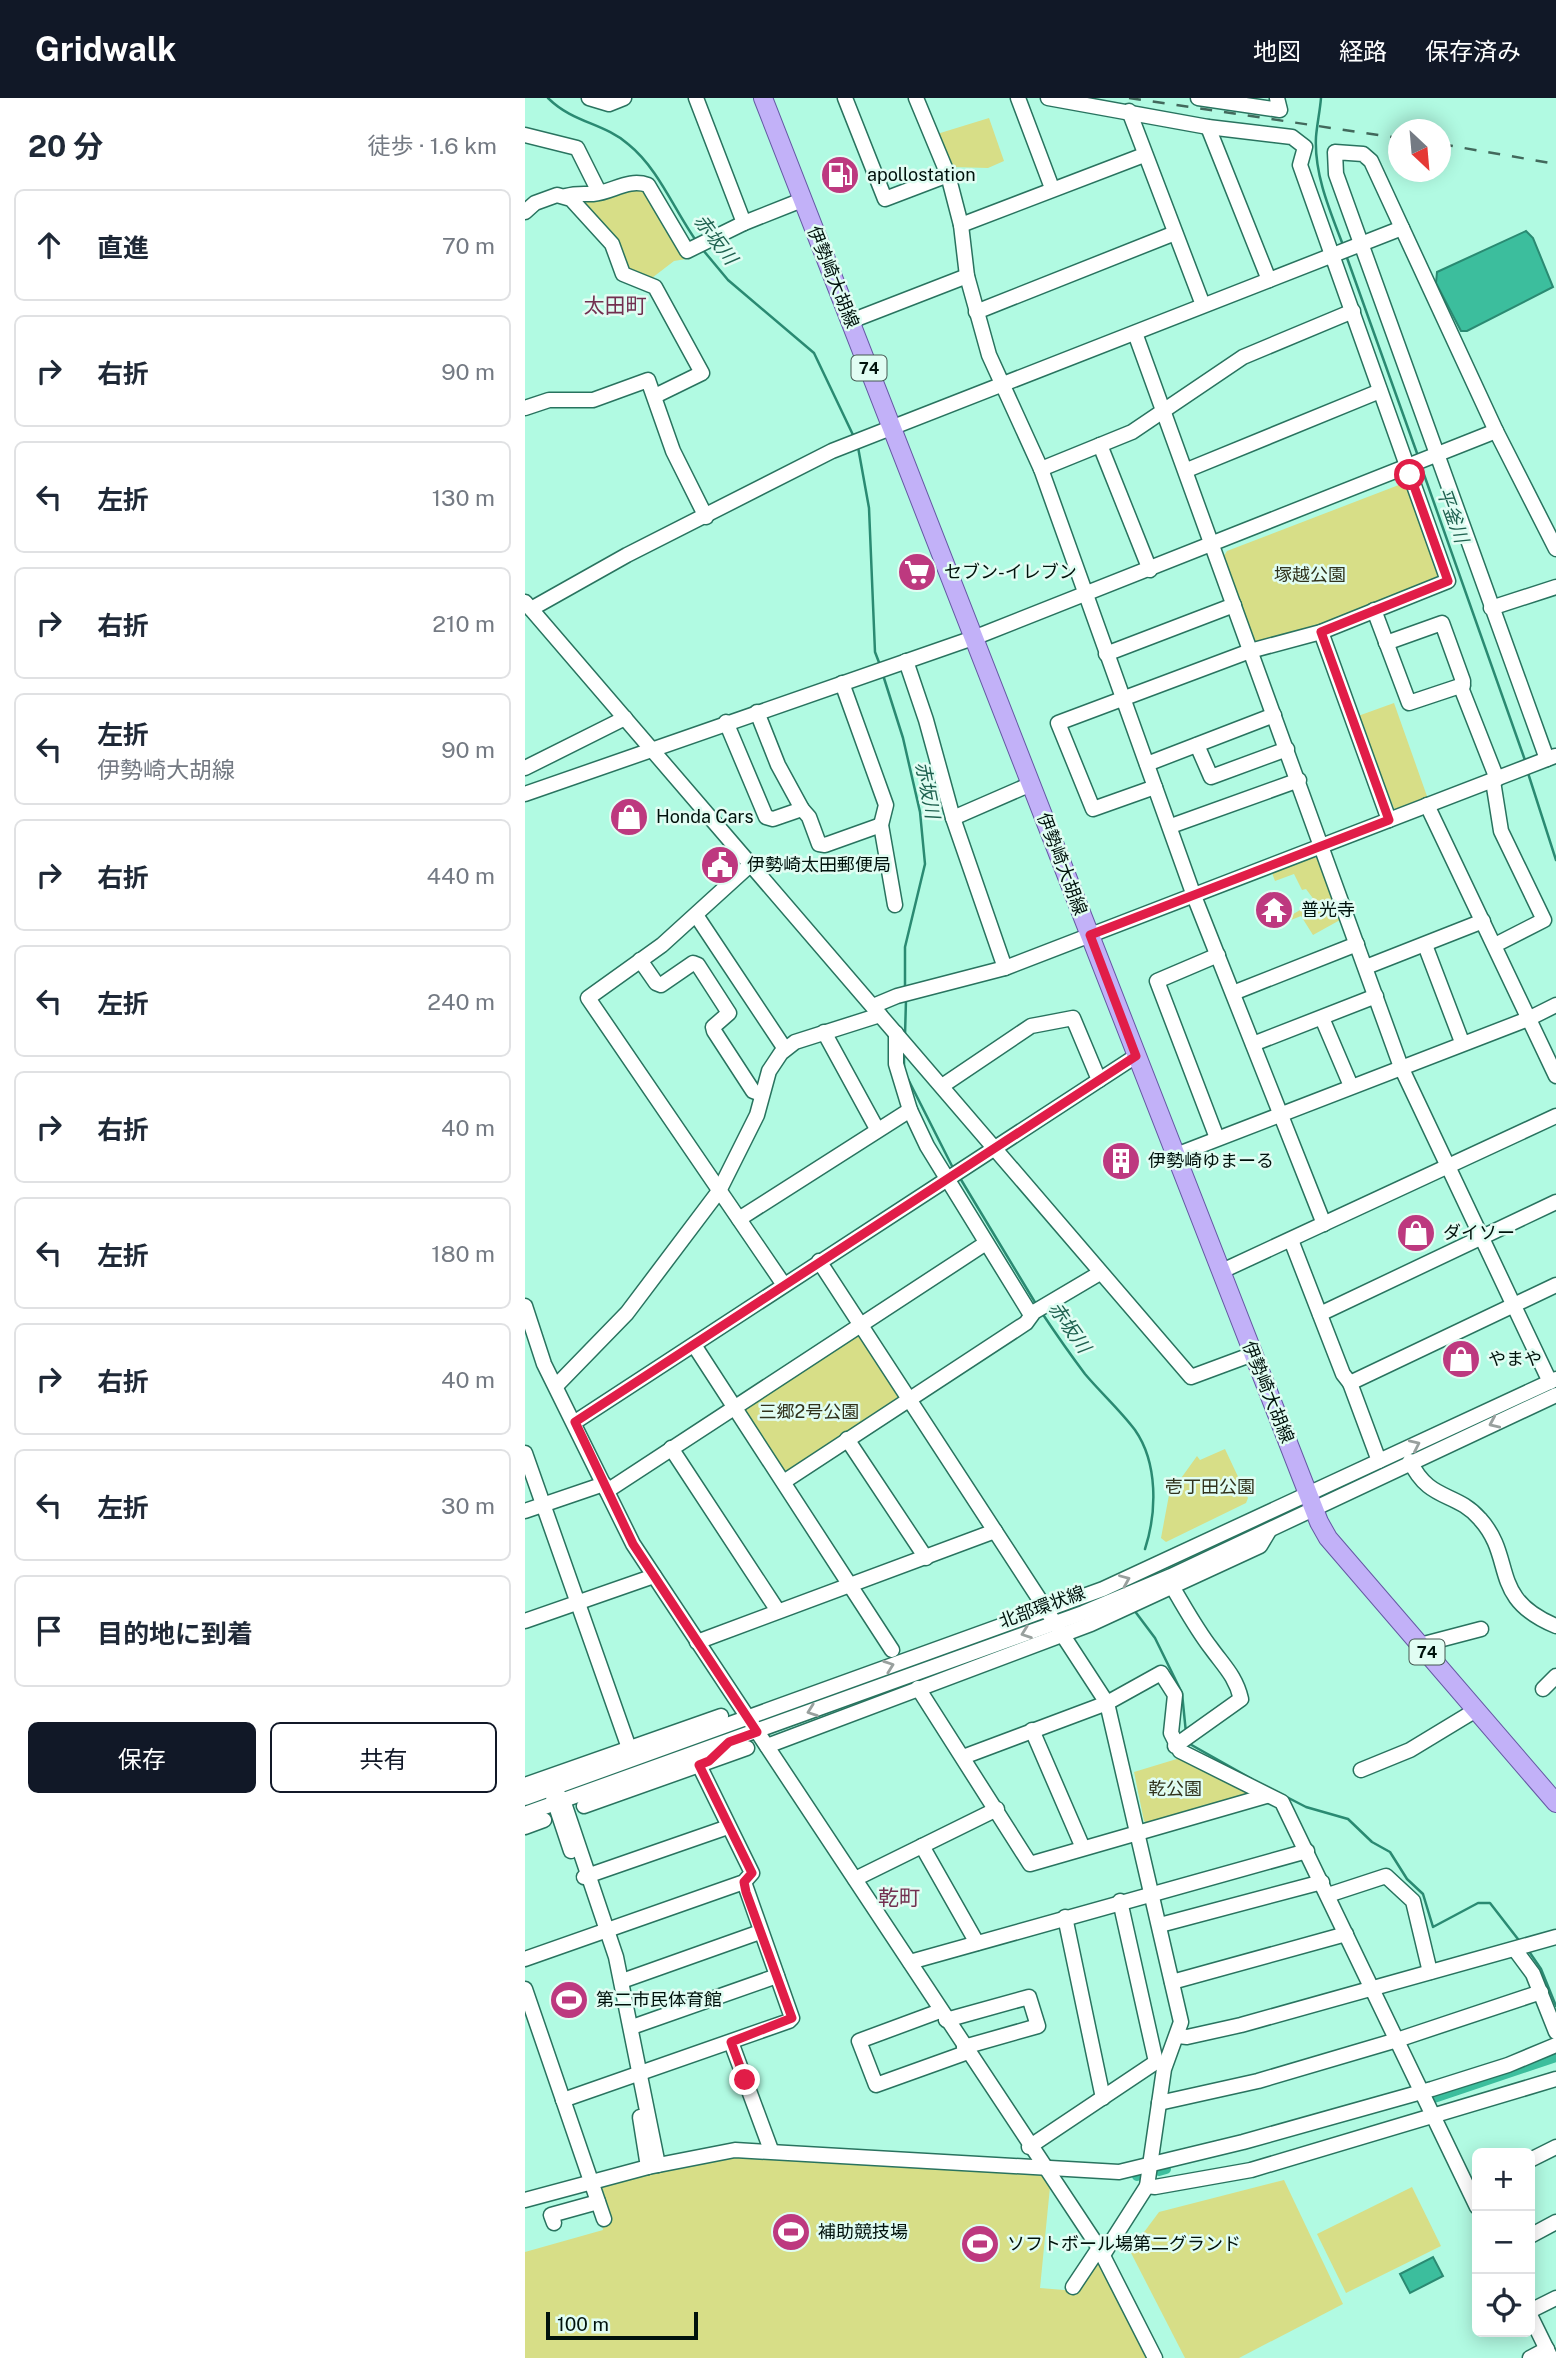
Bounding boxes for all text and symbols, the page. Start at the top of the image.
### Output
text: Gridwalk [35,30,176,68]
text: 地図 [1253,37,1301,65]
text: 経路 [1339,37,1387,65]
text: 保存済み [1425,37,1521,65]
north arrow [1388,119,1451,182]
text: 20 分 [28,128,103,164]
text: 徒歩 · 1.6 km [367,132,497,159]
fuel station icon: apollostation [819,154,861,196]
place label: apollostation [867,164,976,185]
water label: 赤坂川 [690,210,743,270]
street label: 伊勢崎大胡線 [803,223,863,331]
icon: ahead [30,226,68,264]
text: 直進 [97,232,149,263]
text: 70 m [442,232,495,259]
district label: 太田町 [584,293,647,318]
icon: right [30,352,68,390]
road number: 74 [851,356,887,380]
text: 右折 [97,358,149,389]
text: 90 m [441,358,495,385]
route start [1394,459,1425,490]
icon: left [30,478,68,516]
text: 左折 [97,484,149,515]
text: 130 m [432,484,495,511]
water label: 平釜川 [1433,484,1474,547]
supermarket icon: セブン-イレブン [896,551,938,593]
place label: セブン-イレブン [944,561,1077,582]
park label: 塚越公園 [1274,564,1346,585]
icon: right [30,604,68,642]
text: 右折 [97,610,149,641]
text: 210 m [432,610,495,637]
text: 左折 [97,719,149,750]
icon: left [30,730,68,768]
text: 90 m [441,736,495,763]
text: 伊勢崎大胡線 [97,756,235,783]
water label: 赤坂川 [912,760,945,822]
shop icon: Honda Cars [608,796,650,838]
place label: Honda Cars [656,806,754,827]
street label: 伊勢崎大胡線 [1033,810,1092,918]
public building icon: 伊勢崎太田郵便局 [699,844,741,886]
place label: 伊勢崎太田郵便局 [747,854,891,875]
icon: right [30,856,68,894]
text: 右折 [97,862,149,893]
text: 440 m [427,862,495,889]
temple icon: 普光寺 [1253,889,1295,931]
place label: 普光寺 [1301,899,1355,920]
icon: left [30,982,68,1020]
text: 左折 [97,988,149,1019]
text: 240 m [427,988,495,1015]
icon: right [30,1108,68,1146]
text: 右折 [97,1114,149,1145]
text: 40 m [441,1114,495,1141]
building icon: 伊勢崎ゆまーる [1100,1140,1142,1182]
place label: 伊勢崎ゆまーる [1148,1150,1274,1171]
shop icon: ダイソー [1395,1212,1437,1254]
place label: ダイソー [1443,1222,1515,1243]
icon: left [30,1234,68,1272]
text: 左折 [97,1240,149,1271]
text: 180 m [431,1240,495,1267]
water label: 赤坂川 [1045,1297,1097,1358]
street label: 伊勢崎大胡線 [1238,1338,1298,1446]
shop icon: やまや [1440,1338,1482,1380]
place label: やまや [1488,1348,1542,1369]
icon: right [30,1360,68,1398]
text: 右折 [97,1366,149,1397]
text: 40 m [441,1366,495,1393]
park label: 三郷2号公園 [759,1401,859,1422]
one-way arrow [1489,1415,1501,1429]
one-way arrow [1408,1439,1420,1453]
park label: 壱丁田公園 [1165,1476,1255,1497]
icon: left [30,1486,68,1524]
text: 左折 [97,1492,149,1523]
text: 30 m [441,1492,495,1519]
one-way arrow [1118,1574,1131,1588]
street label: 北部環状線 [996,1581,1088,1632]
icon: arrive [30,1612,68,1650]
text: 目的地に到着 [97,1618,253,1649]
one-way arrow [1021,1625,1033,1639]
road number: 74 [1409,1640,1445,1664]
one-way arrow [882,1660,894,1674]
one-way arrow [807,1703,819,1717]
button: 保存 [28,1722,256,1793]
button: 共有 [270,1722,497,1793]
park label: 乾公園 [1148,1778,1202,1799]
district label: 乾町 [878,1885,920,1910]
sports icon: 第二市民体育館 [548,1979,590,2021]
place label: 第二市民体育館 [596,1989,722,2010]
route end [729,2064,760,2095]
map controls [1472,2148,1535,2337]
button: + [1472,2148,1535,2211]
sports icon: 補助競技場 [770,2211,812,2253]
button: − [1472,2211,1535,2274]
place label: 補助競技場 [818,2221,908,2242]
sports icon: ソフトボール場第二グランド [959,2223,1001,2265]
place label: ソフトボール場第二グランド [1007,2233,1241,2254]
button: locate [1472,2274,1535,2337]
scale bar [546,2309,698,2341]
text: 100 m [557,2313,609,2335]

